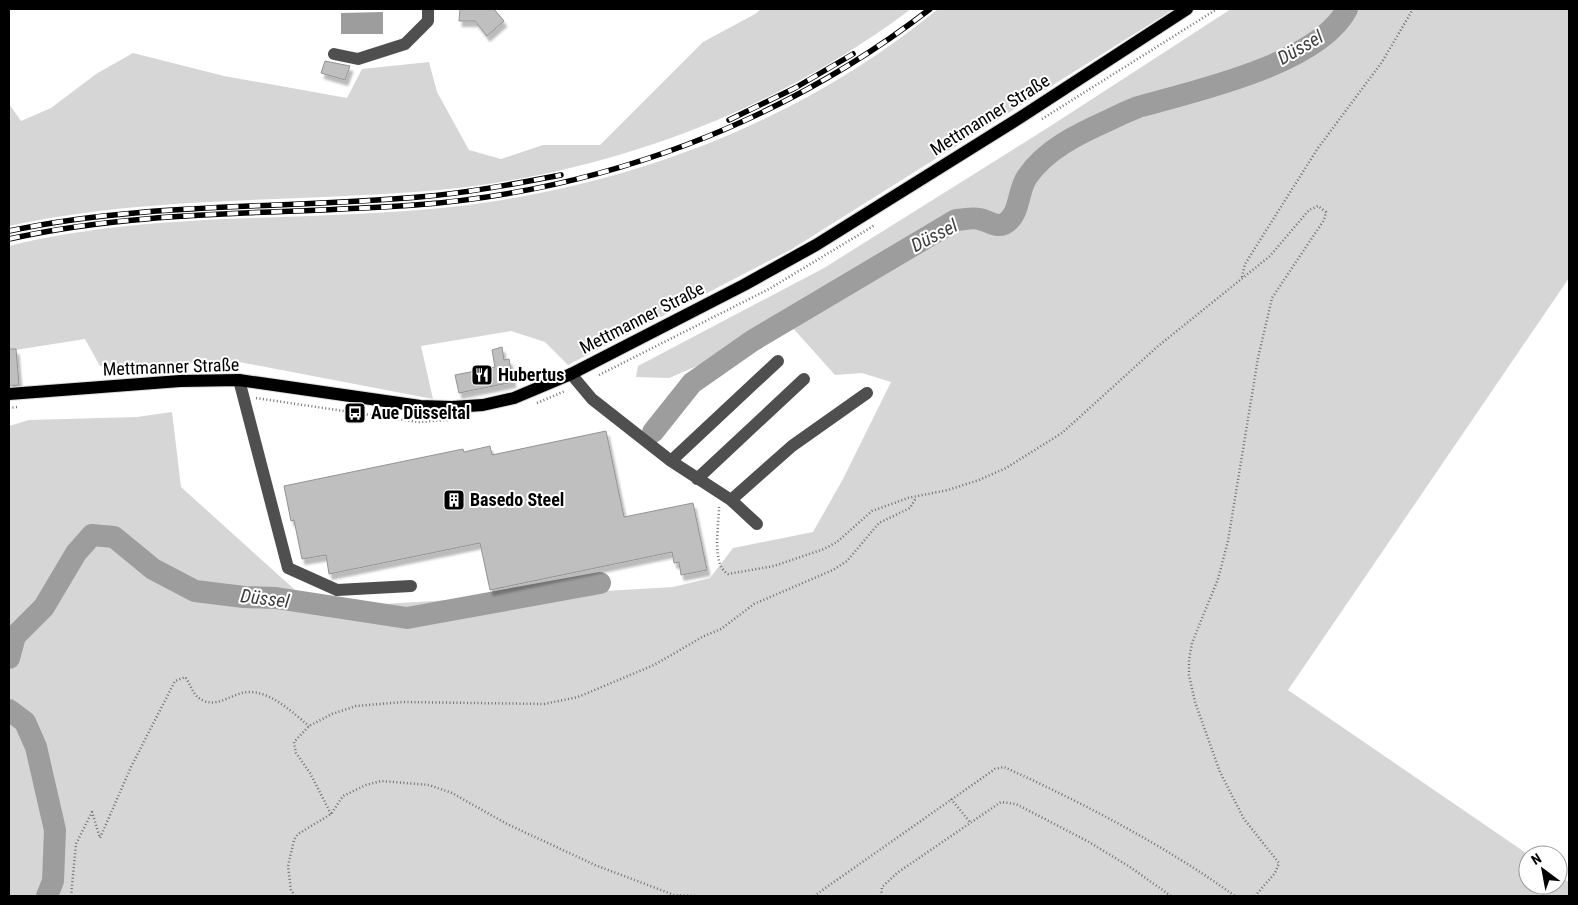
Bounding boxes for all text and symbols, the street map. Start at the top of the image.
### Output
water label: Düssel [1273,25,1328,70]
street label: Mettmanner Straße [926,69,1053,160]
water label: Düssel [907,214,962,257]
street label: Mettmanner Straße [576,277,707,358]
street label: Mettmanner Straße [102,354,240,379]
restaurant icon: Hubertus [470,363,494,387]
place label: Hubertus [498,364,564,385]
bus stop icon: Aue Düsseltal [343,401,367,425]
place label: Aue Düsseltal [371,402,470,423]
building icon: Basedo Steel [442,488,466,512]
place label: Basedo Steel [470,489,564,510]
water label: Düssel [239,584,291,613]
north arrow [1518,845,1568,895]
text: N [1528,850,1544,868]

